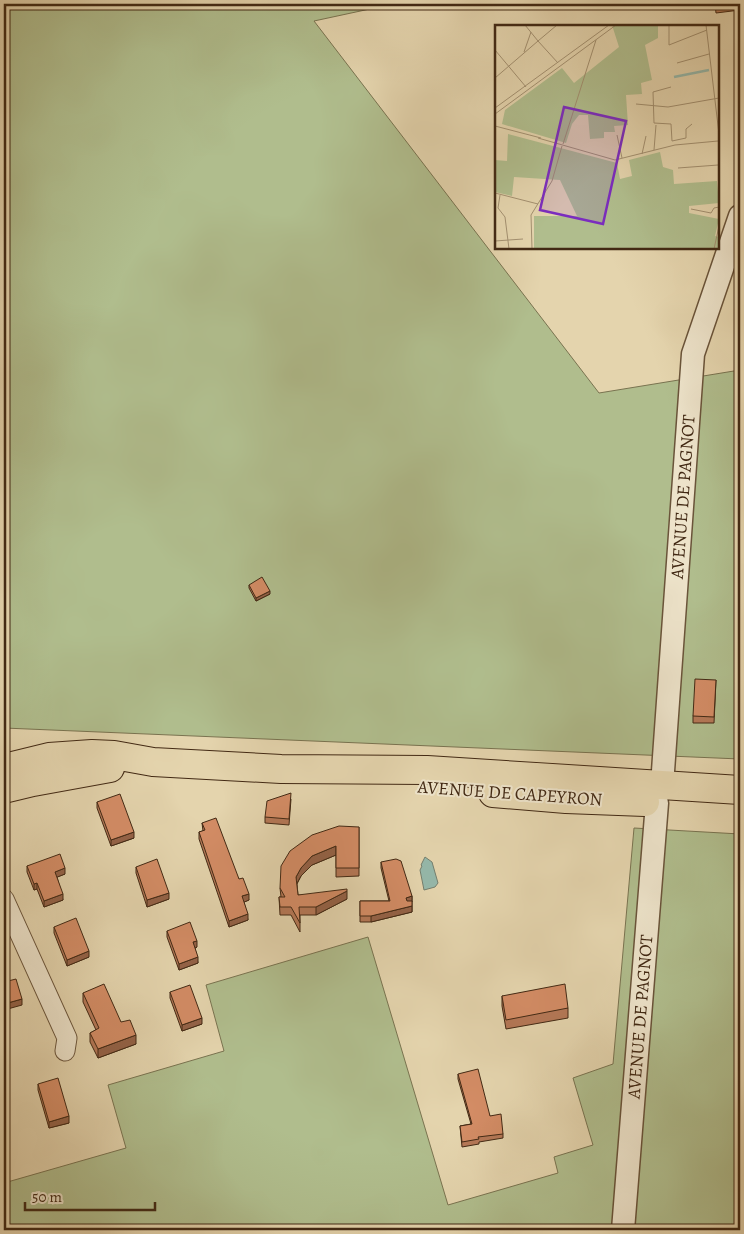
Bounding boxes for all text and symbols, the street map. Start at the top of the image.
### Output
inset map [495,25,719,249]
street label: AVENUE DE PAGNOT [665,414,701,581]
street label: AVENUE DE CAPEYRON [416,774,603,811]
street label: AVENUE DE PAGNOT [621,934,658,1101]
scale bar [25,1179,155,1211]
text: 50 m [32,1187,62,1207]

